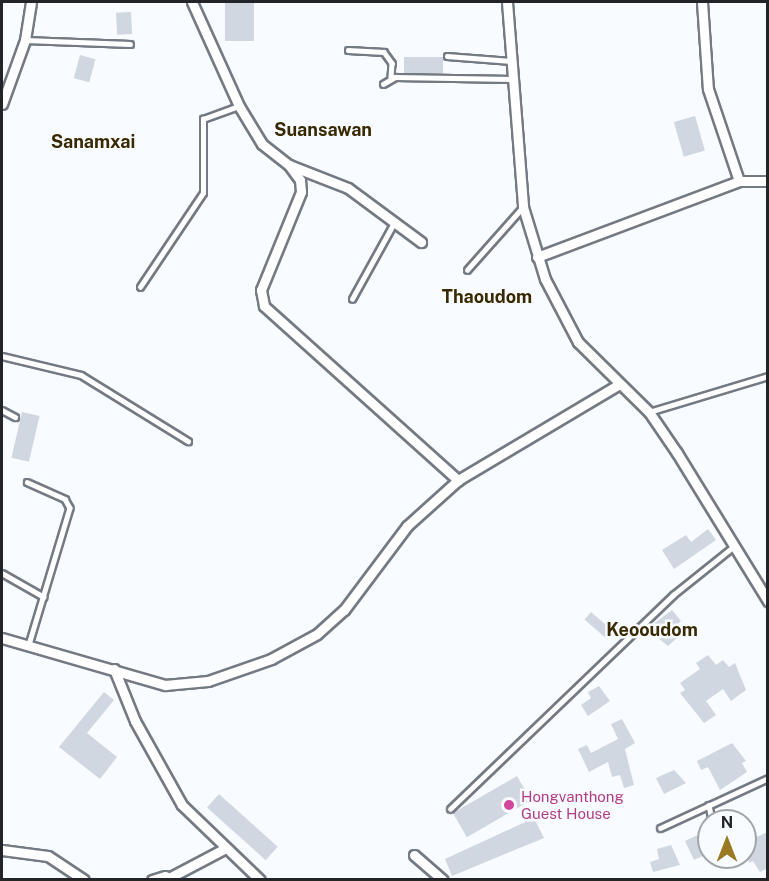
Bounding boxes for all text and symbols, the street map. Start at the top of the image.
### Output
district label: Suansawan [274,119,372,141]
district label: Sanamxai [51,131,135,153]
district label: Thaoudom [442,286,532,308]
district label: Keooudom [606,619,698,641]
place label: Hongvanthong Guest House [521,787,624,822]
marker: Hongvanthong Guest House [502,798,516,812]
north arrow [697,809,757,869]
text: N [721,813,733,832]

